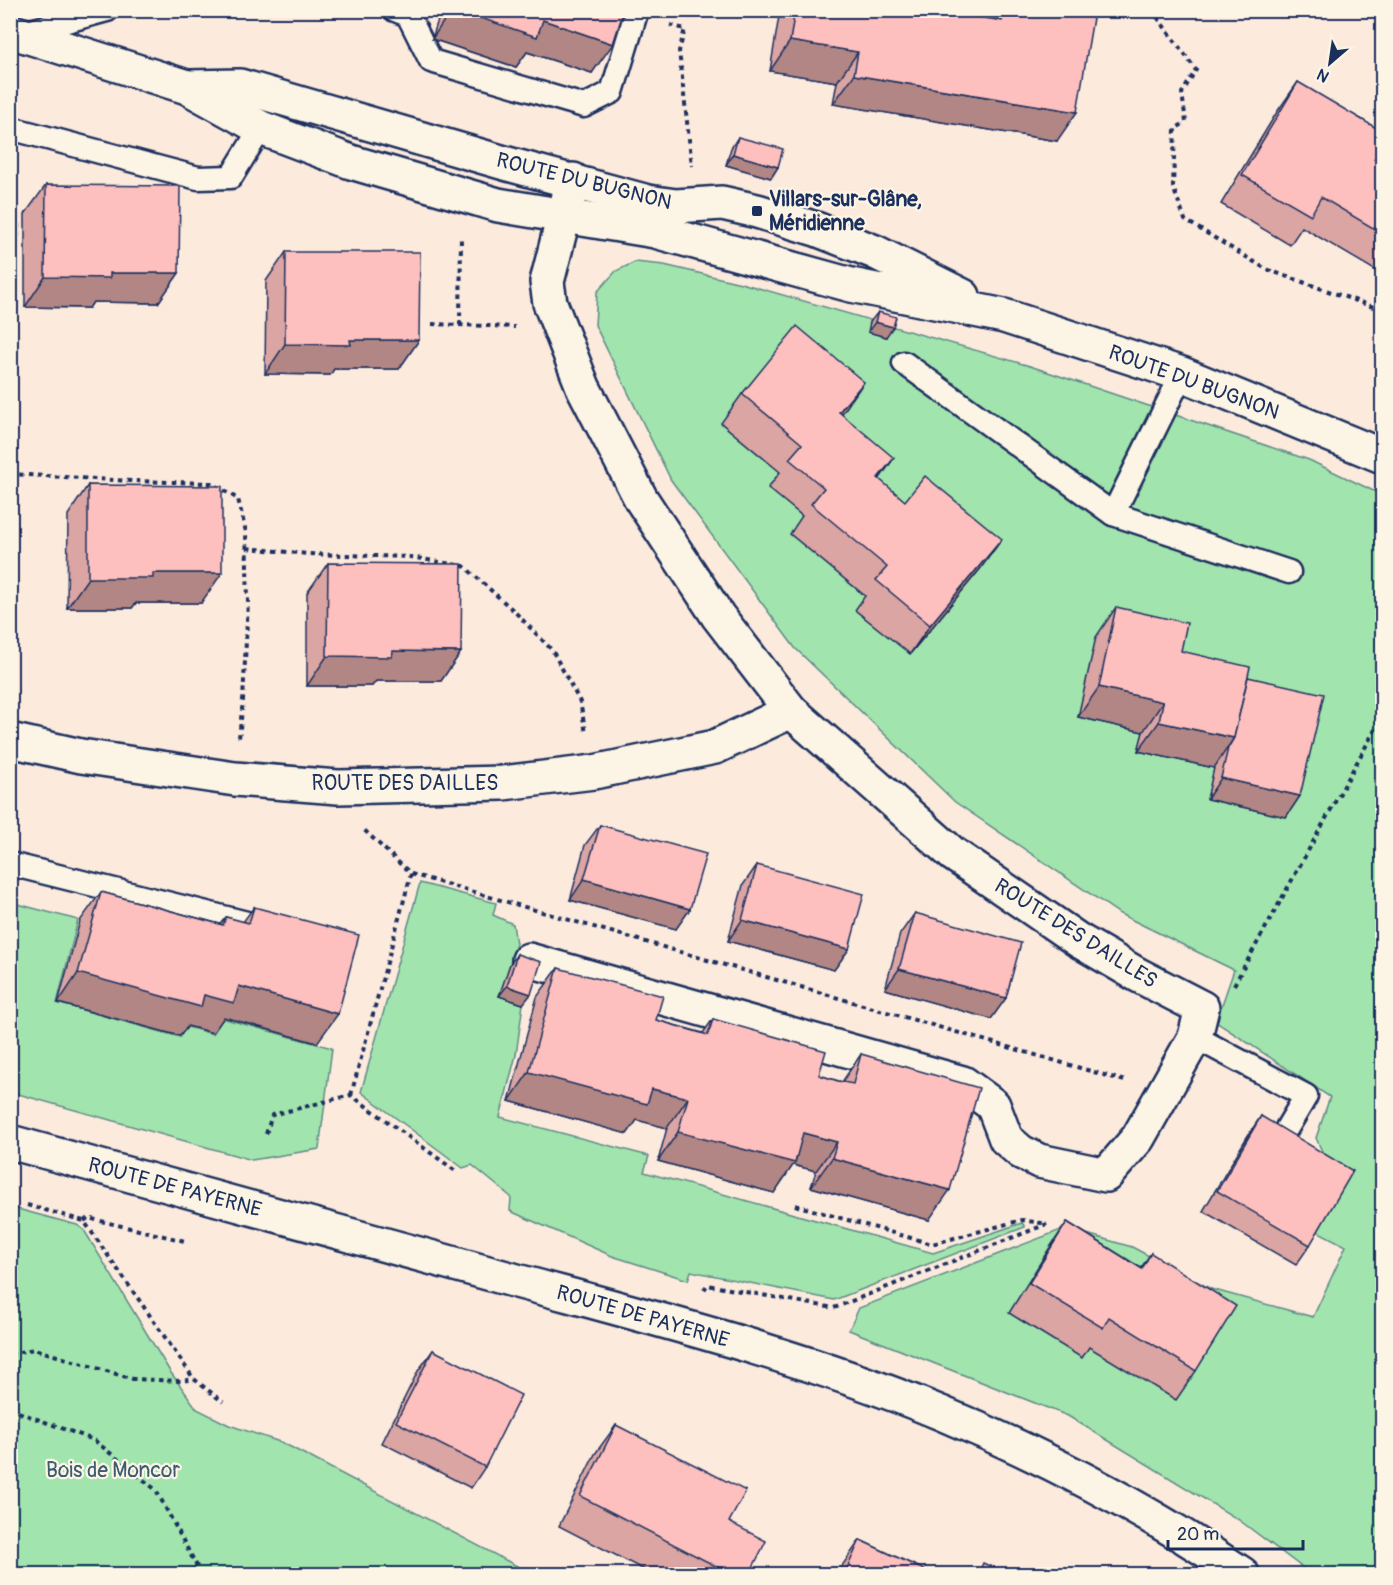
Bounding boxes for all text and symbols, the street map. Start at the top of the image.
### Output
north arrow [1300,33,1360,93]
text: N [1313,64,1333,87]
street label: ROUTE DU BUGNON [493,147,674,216]
place label: Villars-sur-Glâne, Méridienne [769,186,922,237]
marker: Villars-sur-Glâne, Méridienne [750,204,764,218]
street label: ROUTE DU BUGNON [1105,339,1283,426]
street label: ROUTE DES DAILLES [312,770,498,797]
street label: ROUTE DES DAILLES [989,872,1162,994]
street label: ROUTE DE PAYERNE [85,1151,265,1224]
street label: ROUTE DE PAYERNE [553,1279,732,1354]
park label: Bois de Moncor [46,1457,180,1484]
scale bar [1168,1513,1303,1551]
text: 20 m [1177,1523,1219,1546]

